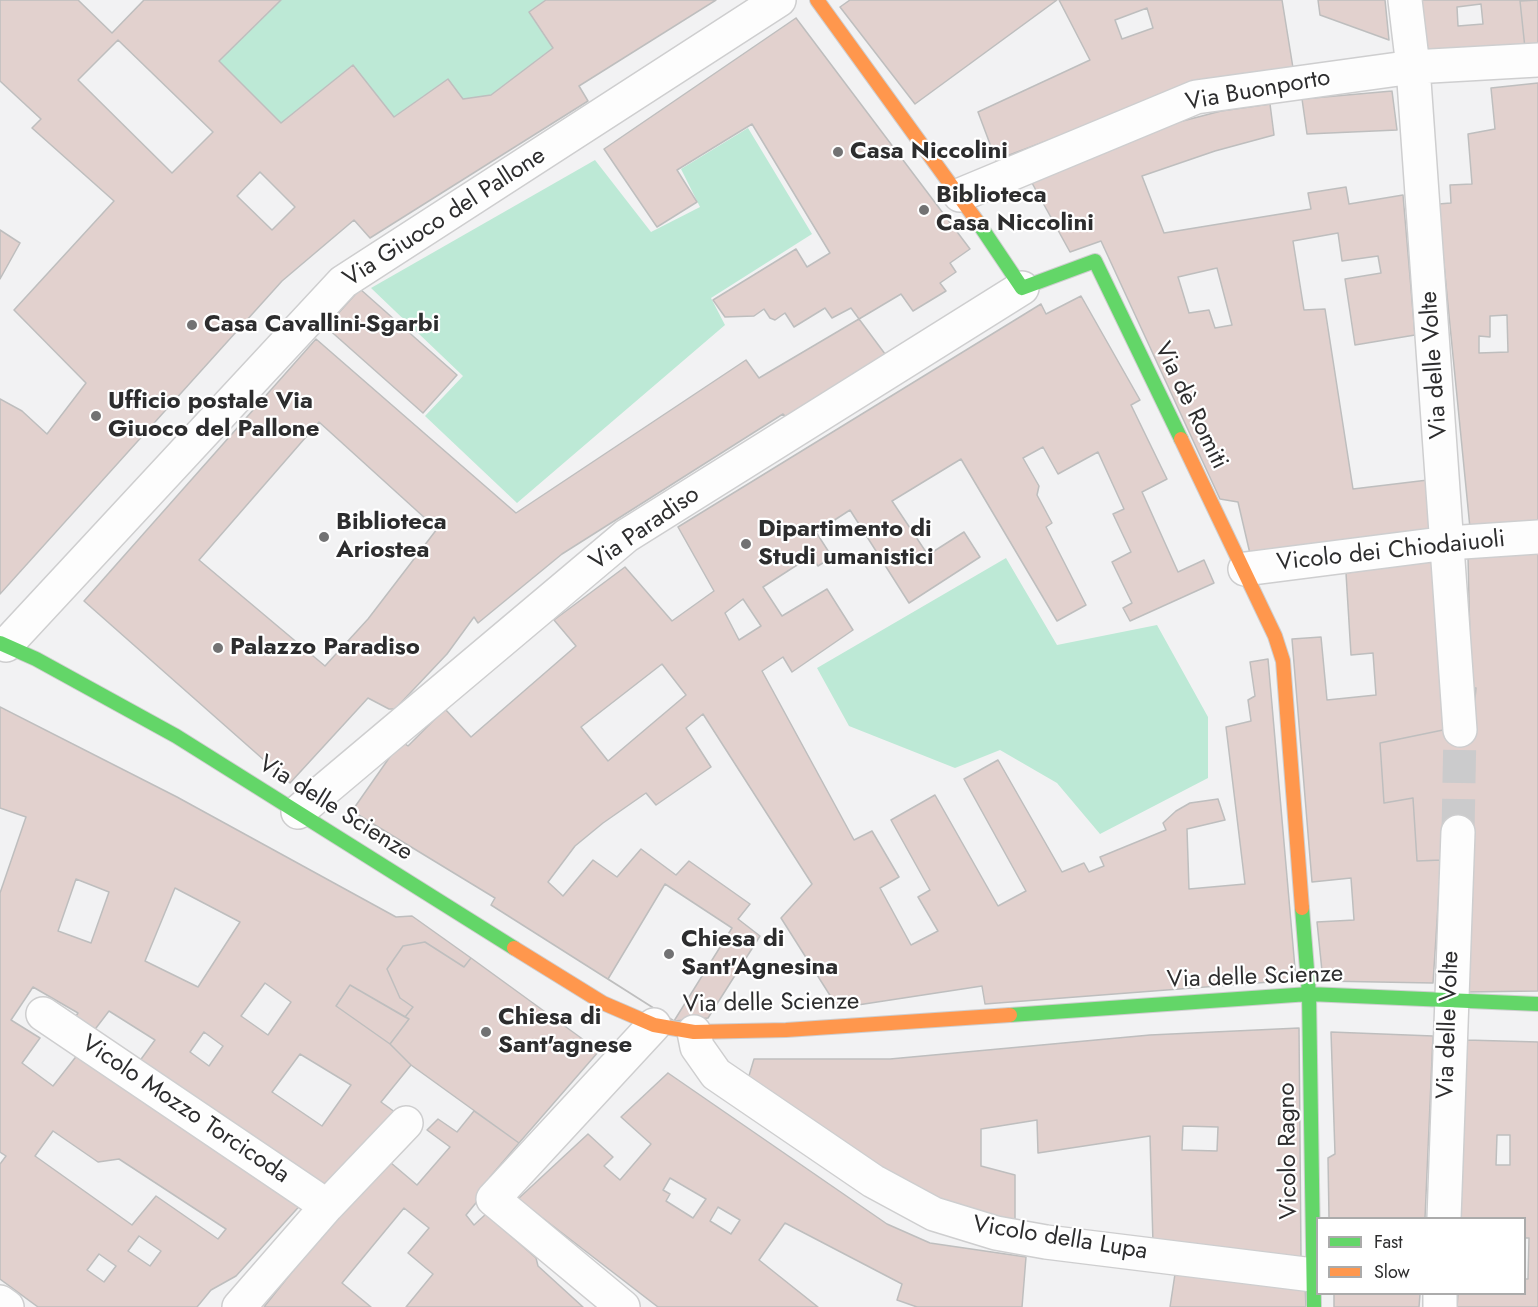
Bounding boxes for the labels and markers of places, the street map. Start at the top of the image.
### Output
place label: Casa Niccolini [850,138,1008,166]
marker: Casa Niccolini [831,145,845,159]
place label: Biblioteca Casa Niccolini [936,182,1094,238]
marker: Biblioteca Casa Niccolini [917,203,931,217]
place label: Casa Cavallini-Sgarbi [204,311,439,339]
marker: Casa Cavallini-Sgarbi [185,318,199,332]
place label: Ufficio postale Via Giuoco del Pallone [108,388,319,444]
marker: Ufficio postale Via Giuoco del Pallone [89,409,103,423]
place label: Biblioteca Ariostea [336,509,447,565]
place label: Dipartimento di Studi umanistici [758,516,934,572]
marker: Biblioteca Ariostea [317,530,331,544]
marker: Dipartimento di Studi umanistici [739,537,753,551]
place label: Palazzo Paradiso [230,634,420,662]
marker: Palazzo Paradiso [211,641,225,655]
place label: Chiesa di Sant'Agnesina [681,926,838,982]
marker: Chiesa di Sant'Agnesina [662,947,676,961]
place label: Chiesa di Sant'agnese [498,1004,632,1060]
marker: Chiesa di Sant'agnese [479,1025,493,1039]

